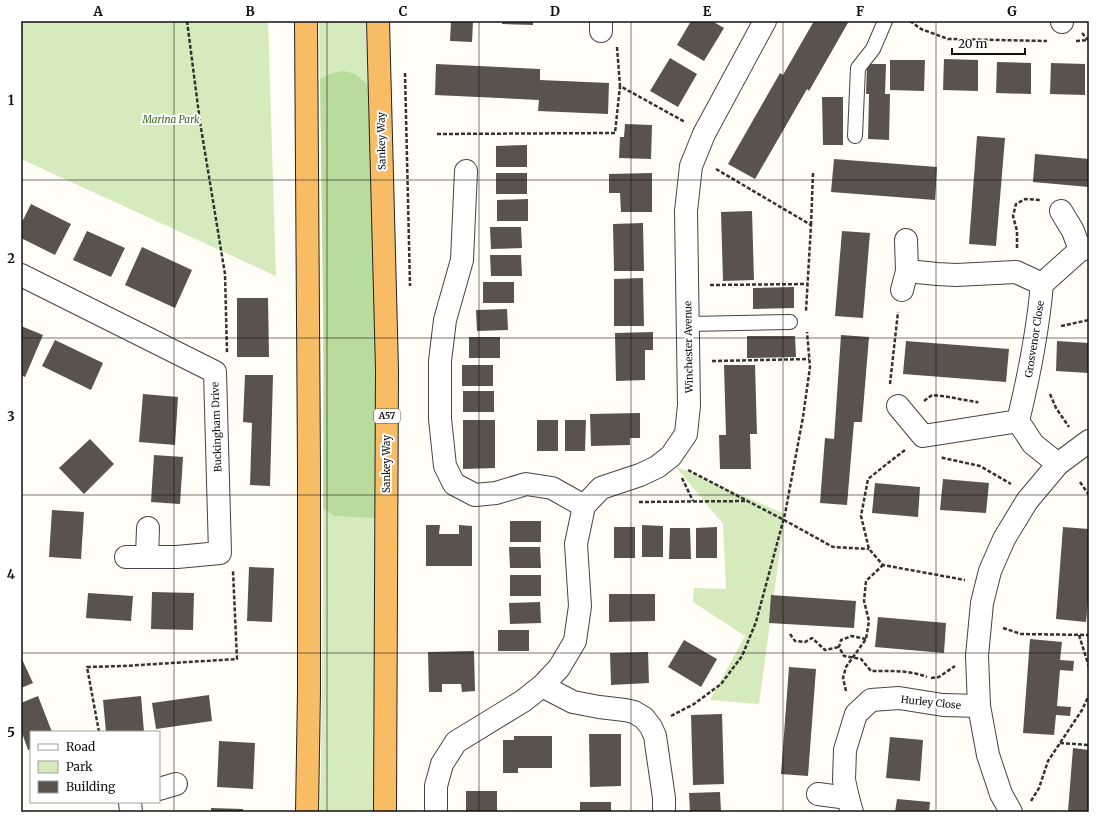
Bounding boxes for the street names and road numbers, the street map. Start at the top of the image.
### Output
street label: Sankey Way [374,112,389,170]
street label: Grosvenor Close [1022,300,1047,378]
street label: Winchester Avenue [681,301,696,394]
street label: Buckingham Drive [208,382,225,472]
road number: A57 [374,409,400,423]
street label: Sankey Way [380,435,393,493]
street label: Hurley Close [900,693,962,712]

